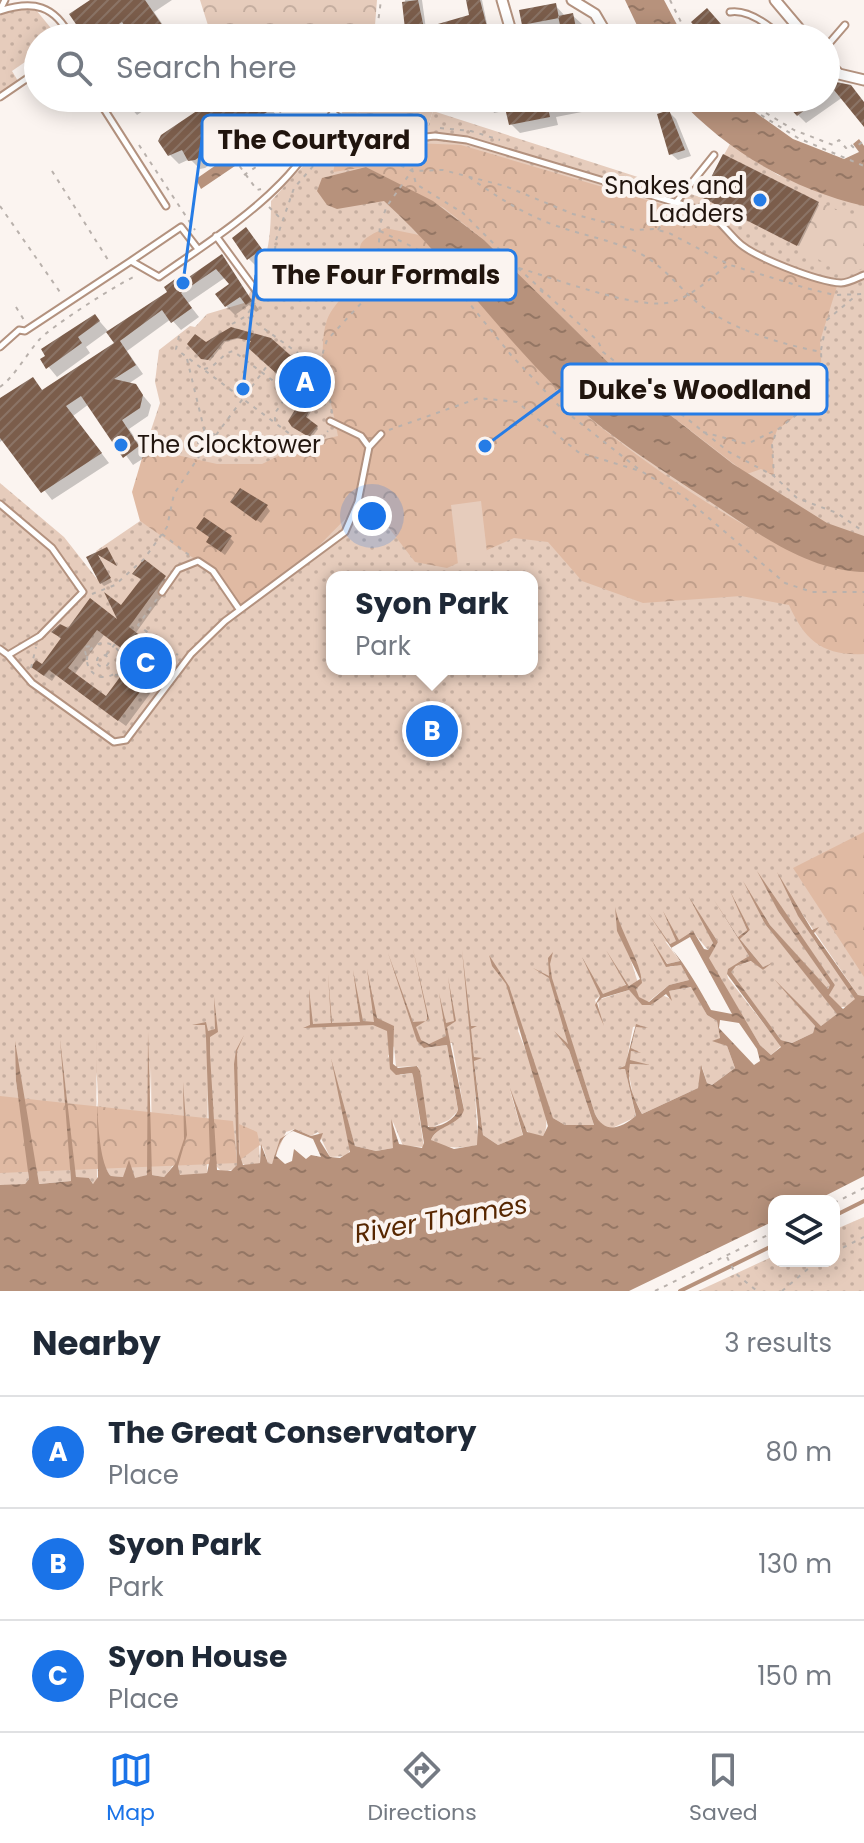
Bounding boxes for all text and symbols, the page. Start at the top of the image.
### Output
search box [24,24,840,112]
icon: search [52,46,96,90]
text: Search here [116,46,297,89]
callout: The Courtyard [202,115,426,165]
text: The Courtyard [218,122,410,158]
place label: Snakes and Ladders [604,169,744,230]
marker: Snakes and Ladders [751,191,769,209]
callout: The Four Formals [256,250,516,300]
text: The Four Formals [272,257,500,293]
pin: A [279,352,331,412]
callout: Duke's Woodland [562,364,827,414]
text: Duke's Woodland [579,372,811,408]
place label: The Clocktower [137,428,321,461]
marker: The Clocktower [112,436,130,454]
your location [352,496,392,536]
popup [326,571,538,675]
text: Syon Park [355,582,509,625]
text: Park [355,628,411,664]
pin: C [120,633,172,693]
pin: B [406,701,458,761]
water label: River Thames [352,1186,530,1252]
map controls [768,1195,840,1267]
button: layers [768,1195,840,1267]
text: Nearby [32,1319,161,1367]
text: 3 results [724,1325,832,1361]
text: The Great Conservatory [108,1411,476,1454]
text: A [48,1434,68,1470]
text: 80 m [766,1434,832,1470]
text: Place [108,1457,179,1493]
text: Syon Park [108,1523,262,1566]
text: B [49,1546,67,1582]
text: 130 m [758,1546,832,1582]
text: Park [108,1569,164,1605]
text: Syon House [108,1635,288,1678]
text: C [48,1658,68,1694]
text: 150 m [757,1658,832,1694]
text: Place [108,1681,179,1717]
tab: Map [106,1748,155,1829]
tab: Directions [367,1748,477,1829]
tab: Saved [689,1748,758,1829]

